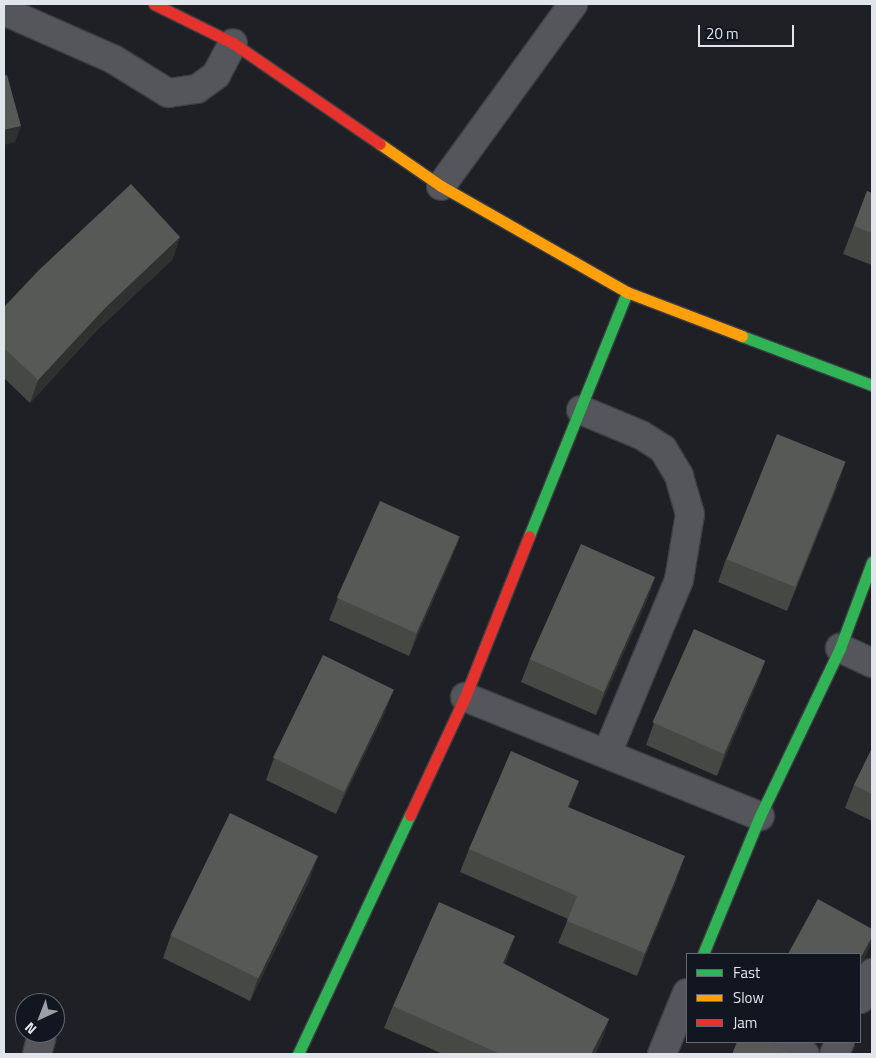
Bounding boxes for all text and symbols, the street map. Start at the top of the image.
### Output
scale bar [701,15,797,47]
text: 20 m [706,22,739,45]
legend [686,953,861,1043]
text: Fast [733,961,760,984]
text: Slow [733,986,764,1009]
north arrow [15,993,65,1043]
text: Jam [733,1011,757,1034]
text: N [19,1018,41,1040]

